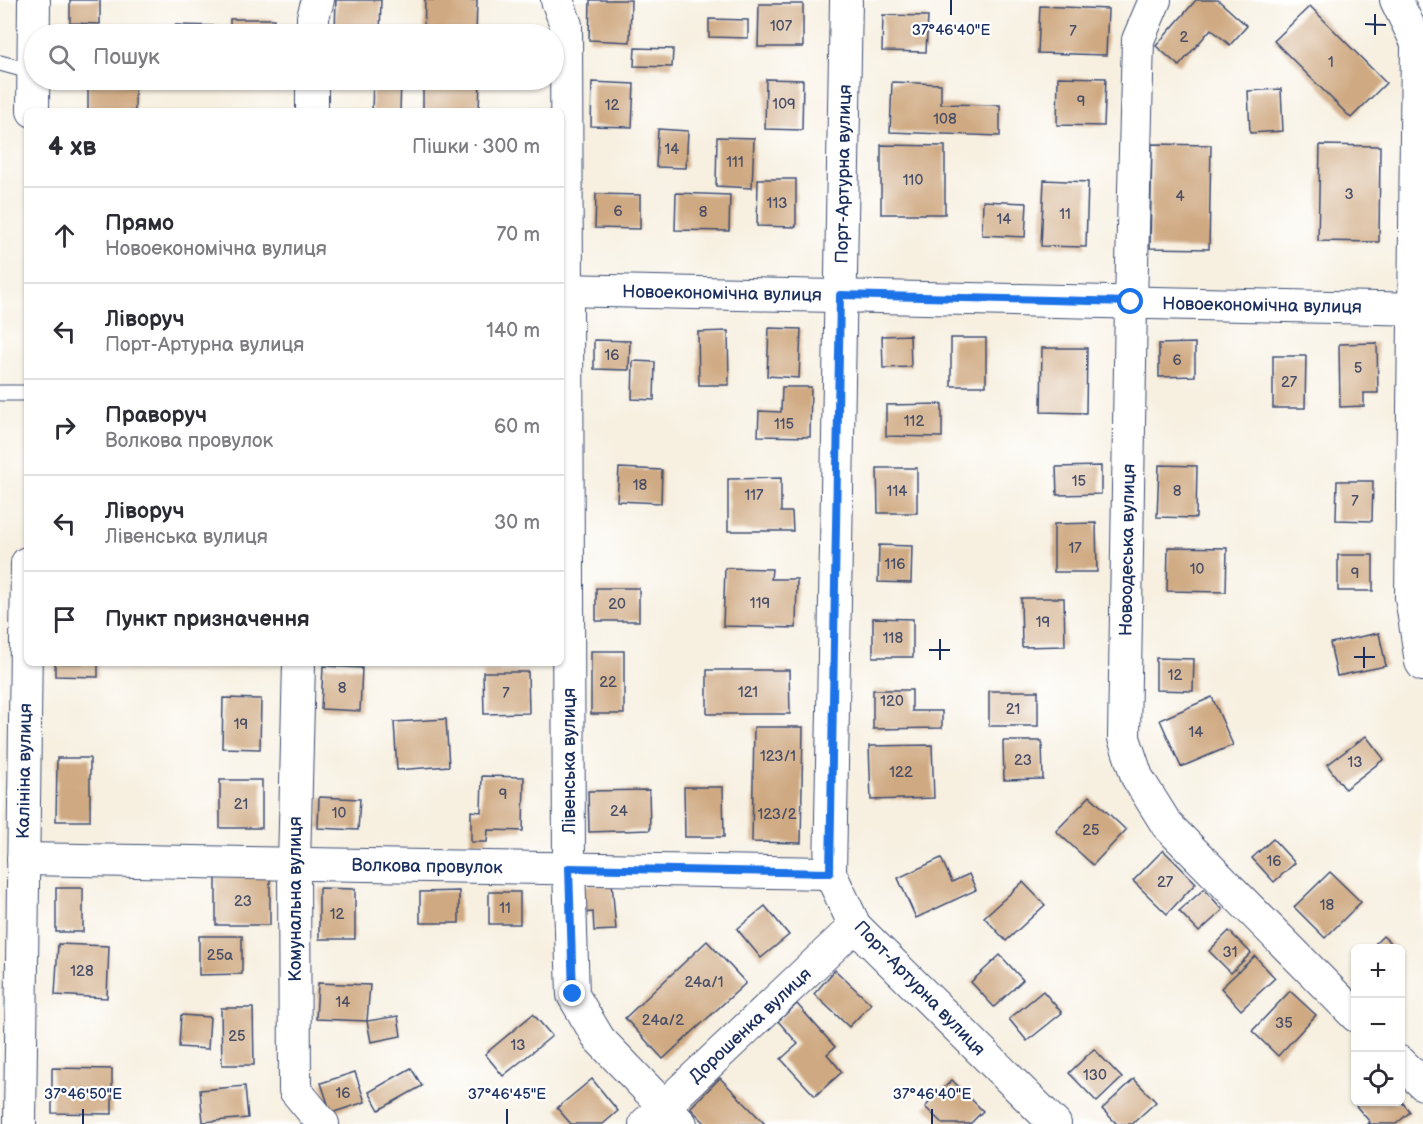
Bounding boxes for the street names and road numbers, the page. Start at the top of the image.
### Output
street label: Порт-Артурна вулиця [831,84,856,264]
street label: Новоекономічна вулиця [622,281,822,306]
street label: Новоекономічна вулиця [1162,293,1362,318]
street label: Новоодеська вулиця [1115,464,1140,636]
street label: Лівенська вулиця [559,688,580,835]
street label: Калініна вулиця [13,703,36,839]
street label: Комунальна вулиця [285,816,306,982]
street label: Волкова провулок [351,855,503,878]
street label: Порт-Артурна вулиця [850,917,990,1060]
street label: Дорошенка вулиця [685,963,816,1087]

